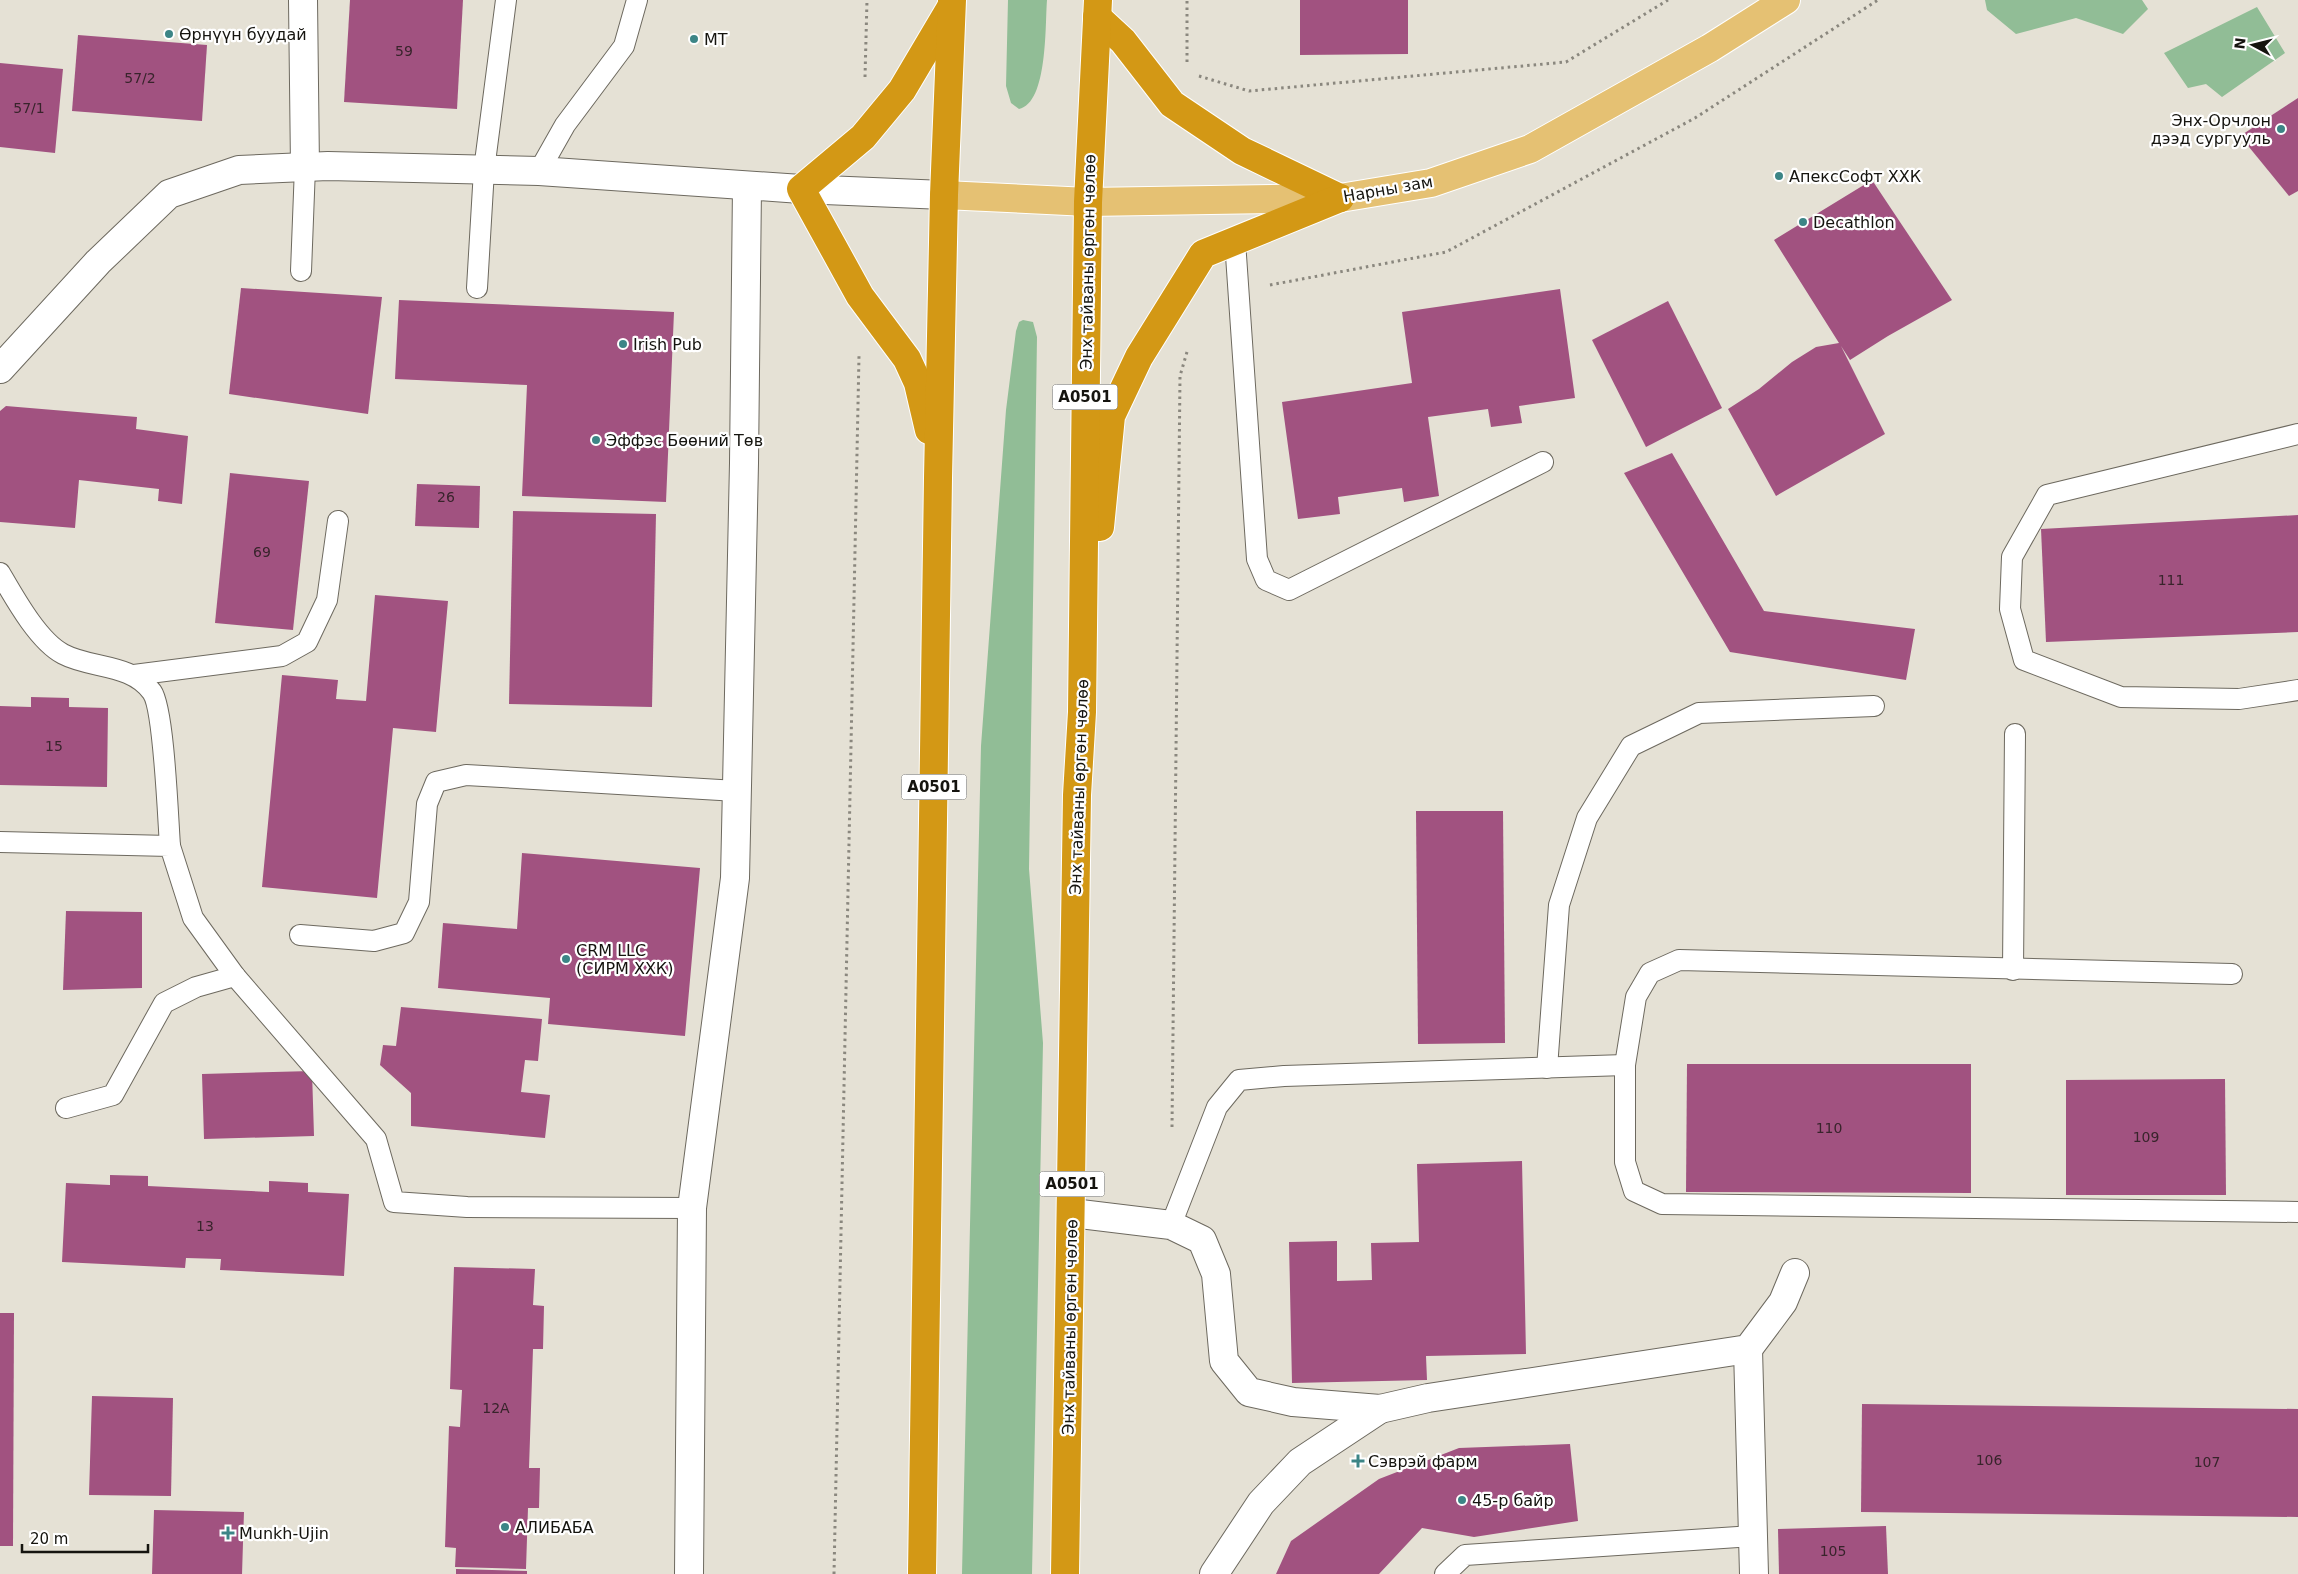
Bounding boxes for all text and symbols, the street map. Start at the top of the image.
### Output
north arrow [2228,20,2278,70]
place label: Өрнүүн буудай [179,25,307,44]
marker: Өрнүүн буудай [163,28,175,40]
place label: МТ [704,30,728,49]
marker: МТ [688,33,700,45]
text: N [2231,37,2249,50]
house number: 59 [395,43,413,59]
house number: 57/2 [124,70,156,86]
house number: 57/1 [13,100,45,116]
place label: Энх-Орчлон дээд сургууль [2151,111,2271,148]
marker: Энх-Орчлон дээд сургууль [2275,123,2287,135]
street label: Энх тайваны өргөн чөлөө [1077,154,1099,370]
place label: АпексСофт ХХК [1789,167,1922,186]
marker: АпексСофт ХХК [1773,170,1785,182]
street label: Нарны зам [1342,172,1434,206]
place label: Decathlon [1813,213,1895,232]
marker: Decathlon [1797,216,1809,228]
place label: Irish Pub [633,335,702,354]
marker: Irish Pub [617,338,629,350]
road number: A0501 [1052,384,1118,410]
place label: Эффэс Бөөний Төв [606,431,763,450]
marker: Эффэс Бөөний Төв [590,434,602,446]
house number: 26 [437,489,455,505]
house number: 69 [253,544,271,560]
house number: 111 [2158,572,2184,588]
street label: Энх тайваны өргөн чөлөө [1066,679,1092,895]
house number: 15 [45,738,63,754]
road number: A0501 [902,774,966,800]
place label: CRM LLC (СИРМ ХХК) [576,941,673,978]
marker: CRM LLC (СИРМ ХХК) [560,953,572,965]
house number: 110 [1816,1120,1842,1136]
house number: 109 [2133,1129,2159,1145]
road number: A0501 [1040,1172,1104,1196]
house number: 13 [196,1218,214,1234]
street label: Энх тайваны өргөн чөлөө [1059,1219,1081,1435]
house number: 12А [482,1400,510,1416]
place label: Сэврэй фарм [1368,1452,1478,1471]
house number: 106 [1976,1452,2002,1468]
house number: 107 [2194,1454,2220,1470]
marker: Сэврэй фарм [1352,1455,1364,1467]
place label: 45-р байр [1472,1491,1554,1510]
marker: 45-р байр [1456,1494,1468,1506]
place label: АЛИБАБА [515,1518,594,1537]
marker: АЛИБАБА [499,1521,511,1533]
scale bar [22,1522,149,1554]
place label: Munkh-Ujin [239,1524,329,1543]
marker: Munkh-Ujin [221,1526,235,1540]
text: 20 m [30,1530,68,1548]
house number: 105 [1820,1543,1846,1559]

